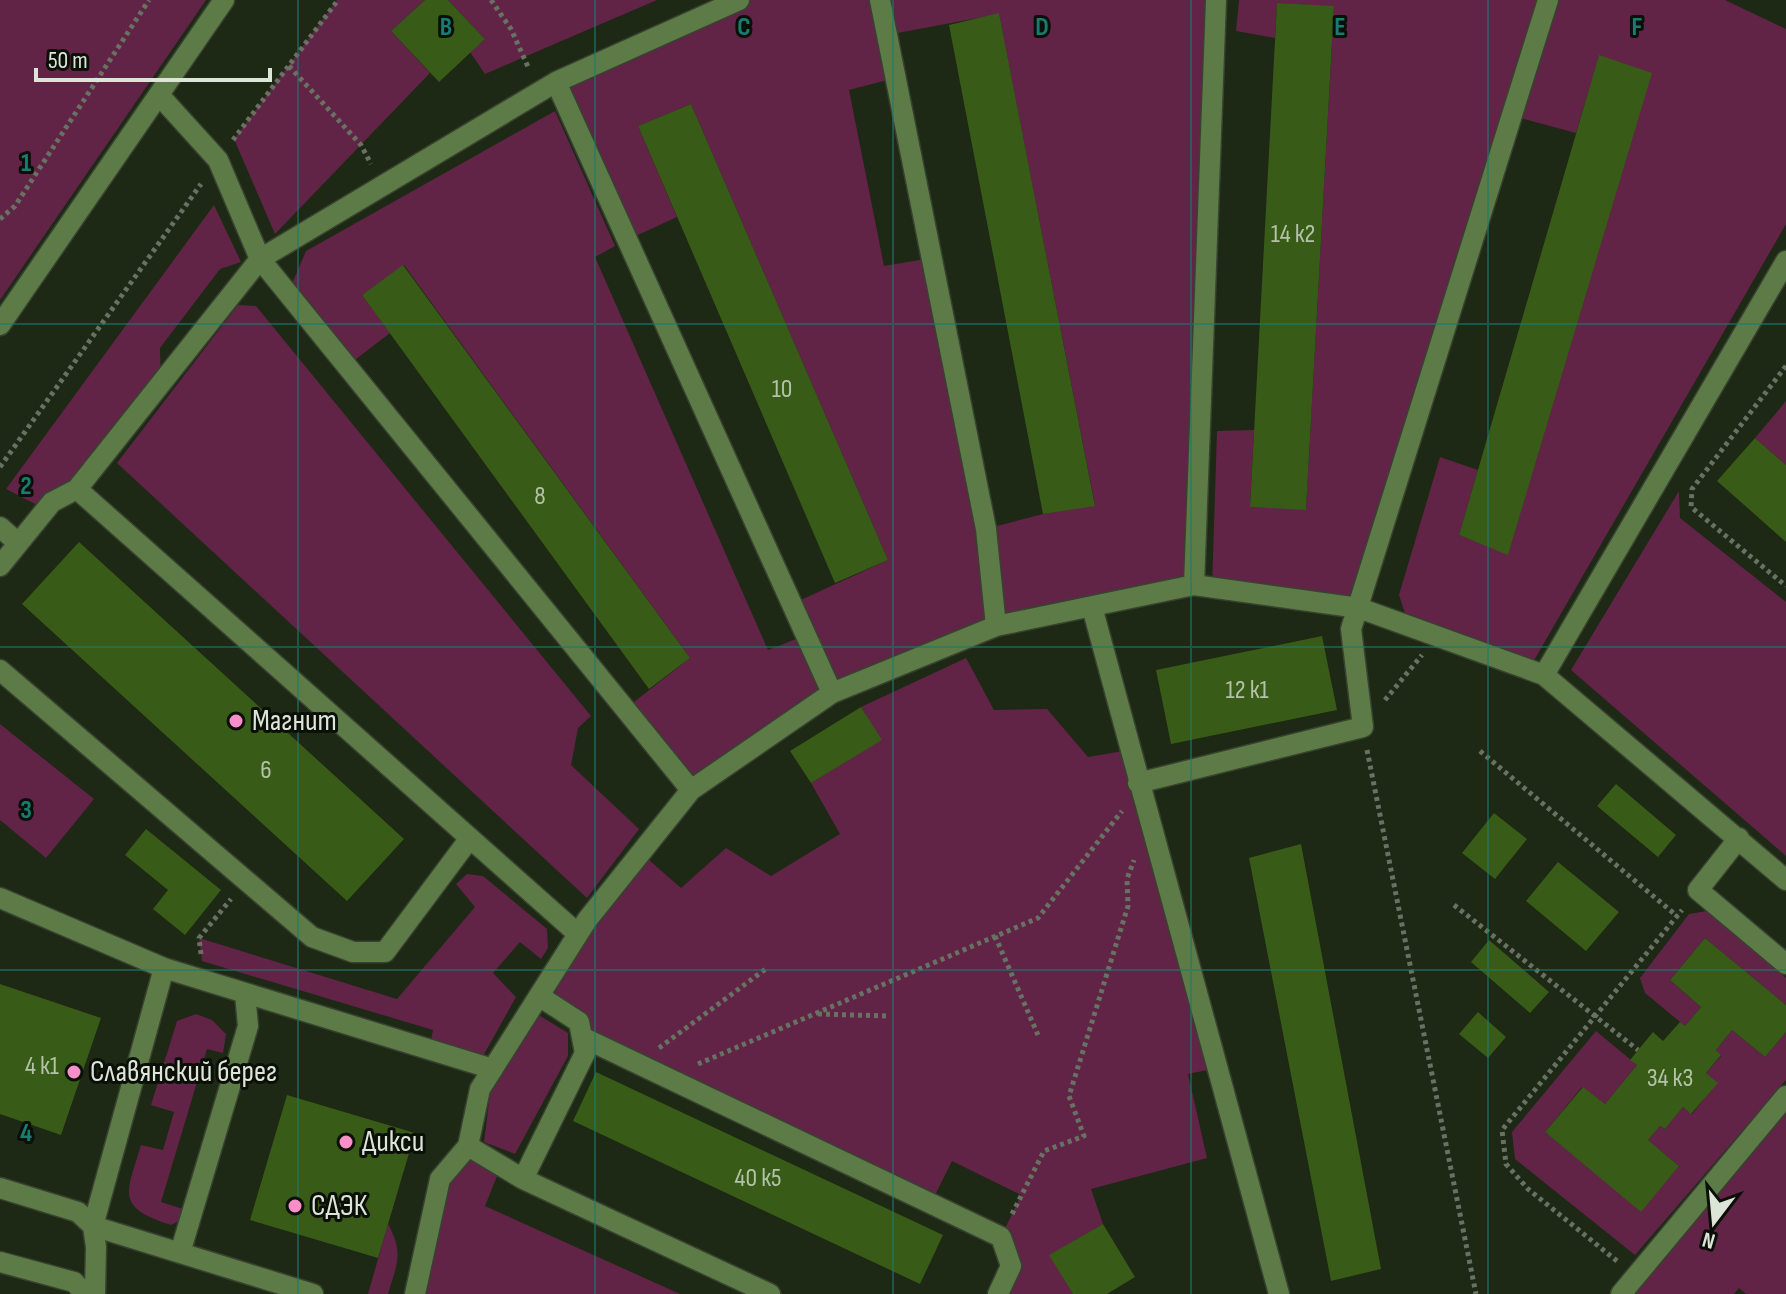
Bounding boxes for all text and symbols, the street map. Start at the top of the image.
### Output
text: B [440,12,452,43]
text: C [737,12,751,43]
text: D [1035,12,1049,43]
text: E [1334,12,1346,43]
text: F [1632,12,1643,43]
scale bar [36,32,270,82]
text: 50 m [48,46,88,75]
text: 1 [21,148,31,179]
house number: 14 к2 [1271,219,1315,250]
house number: 10 [772,374,792,405]
text: 2 [20,471,32,502]
house number: 8 [534,481,546,512]
house number: 12 к1 [1225,675,1269,706]
place label: Магнит [252,703,337,739]
marker: Магнит [227,712,245,730]
house number: 6 [260,755,272,786]
text: 3 [20,795,32,826]
house number: 4 к1 [25,1051,59,1082]
place label: Славянский берег [90,1054,277,1090]
marker: Славянский берег [65,1063,83,1081]
house number: 34 к3 [1647,1063,1693,1094]
text: 4 [20,1118,32,1149]
place label: Дикси [362,1124,424,1160]
marker: Дикси [337,1133,355,1151]
house number: 40 к5 [735,1163,781,1194]
north arrow [1674,1182,1754,1262]
place label: СДЭК [311,1188,368,1224]
marker: СДЭК [286,1197,304,1215]
text: N [1700,1225,1718,1254]

